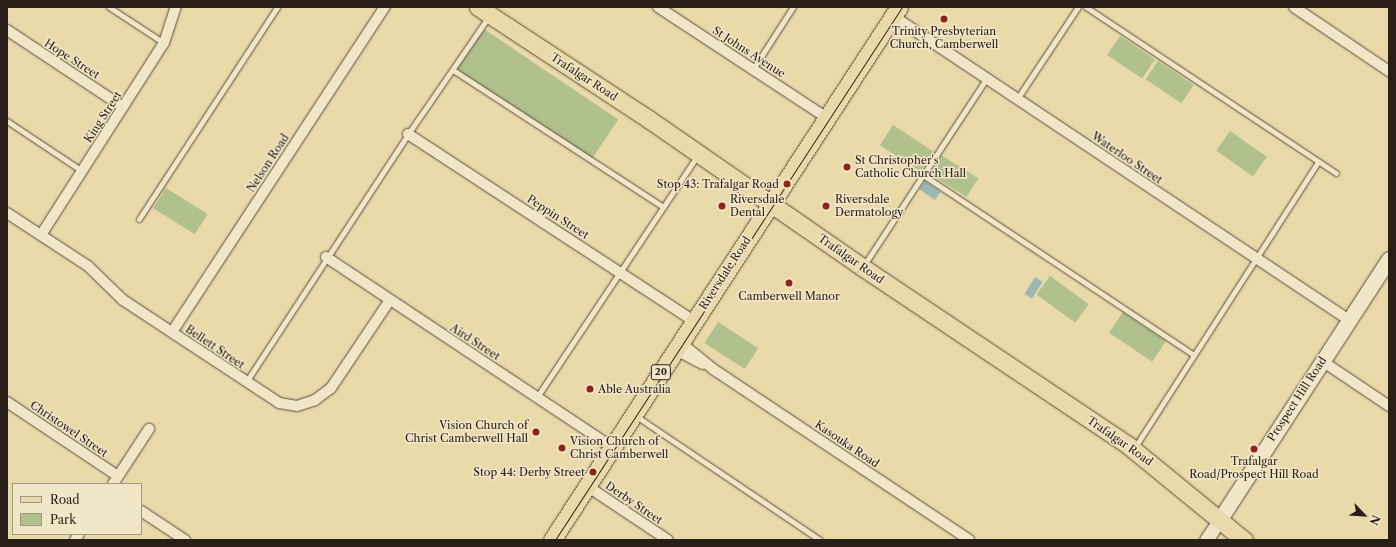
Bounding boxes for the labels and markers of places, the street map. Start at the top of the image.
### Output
marker: Trinity Presbyterian Church, Camberwell [939,14,949,24]
place label: Trinity Presbyterian Church, Camberwell [890,25,998,51]
place label: St Christopher's Catholic Church Hall [855,154,966,180]
marker: St Christopher's Catholic Church Hall [842,162,852,172]
place label: Stop 43: Trafalgar Road [656,177,779,191]
marker: Stop 43: Trafalgar Road [782,179,792,189]
place label: Riversdale Dental [730,193,784,219]
place label: Riversdale Dermatology [835,193,903,219]
marker: Riversdale Dermatology [820,200,832,212]
marker: Riversdale Dental [717,201,727,211]
marker: Camberwell Manor [784,278,794,288]
place label: Camberwell Manor [738,289,840,303]
place label: Able Australia [598,382,671,396]
marker: Able Australia [585,384,595,394]
place label: Vision Church of Christ Camberwell Hall [405,419,528,445]
marker: Vision Church of Christ Camberwell Hall [531,427,541,437]
place label: Vision Church of Christ Camberwell [570,435,668,461]
marker: Vision Church of Christ Camberwell [557,443,567,453]
marker: Trafalgar Road/Prospect Hill Road [1249,444,1259,454]
place label: Trafalgar Road/Prospect Hill Road [1189,455,1319,481]
place label: Stop 44: Derby Street [473,465,585,479]
marker: Stop 44: Derby Street [588,467,598,477]

